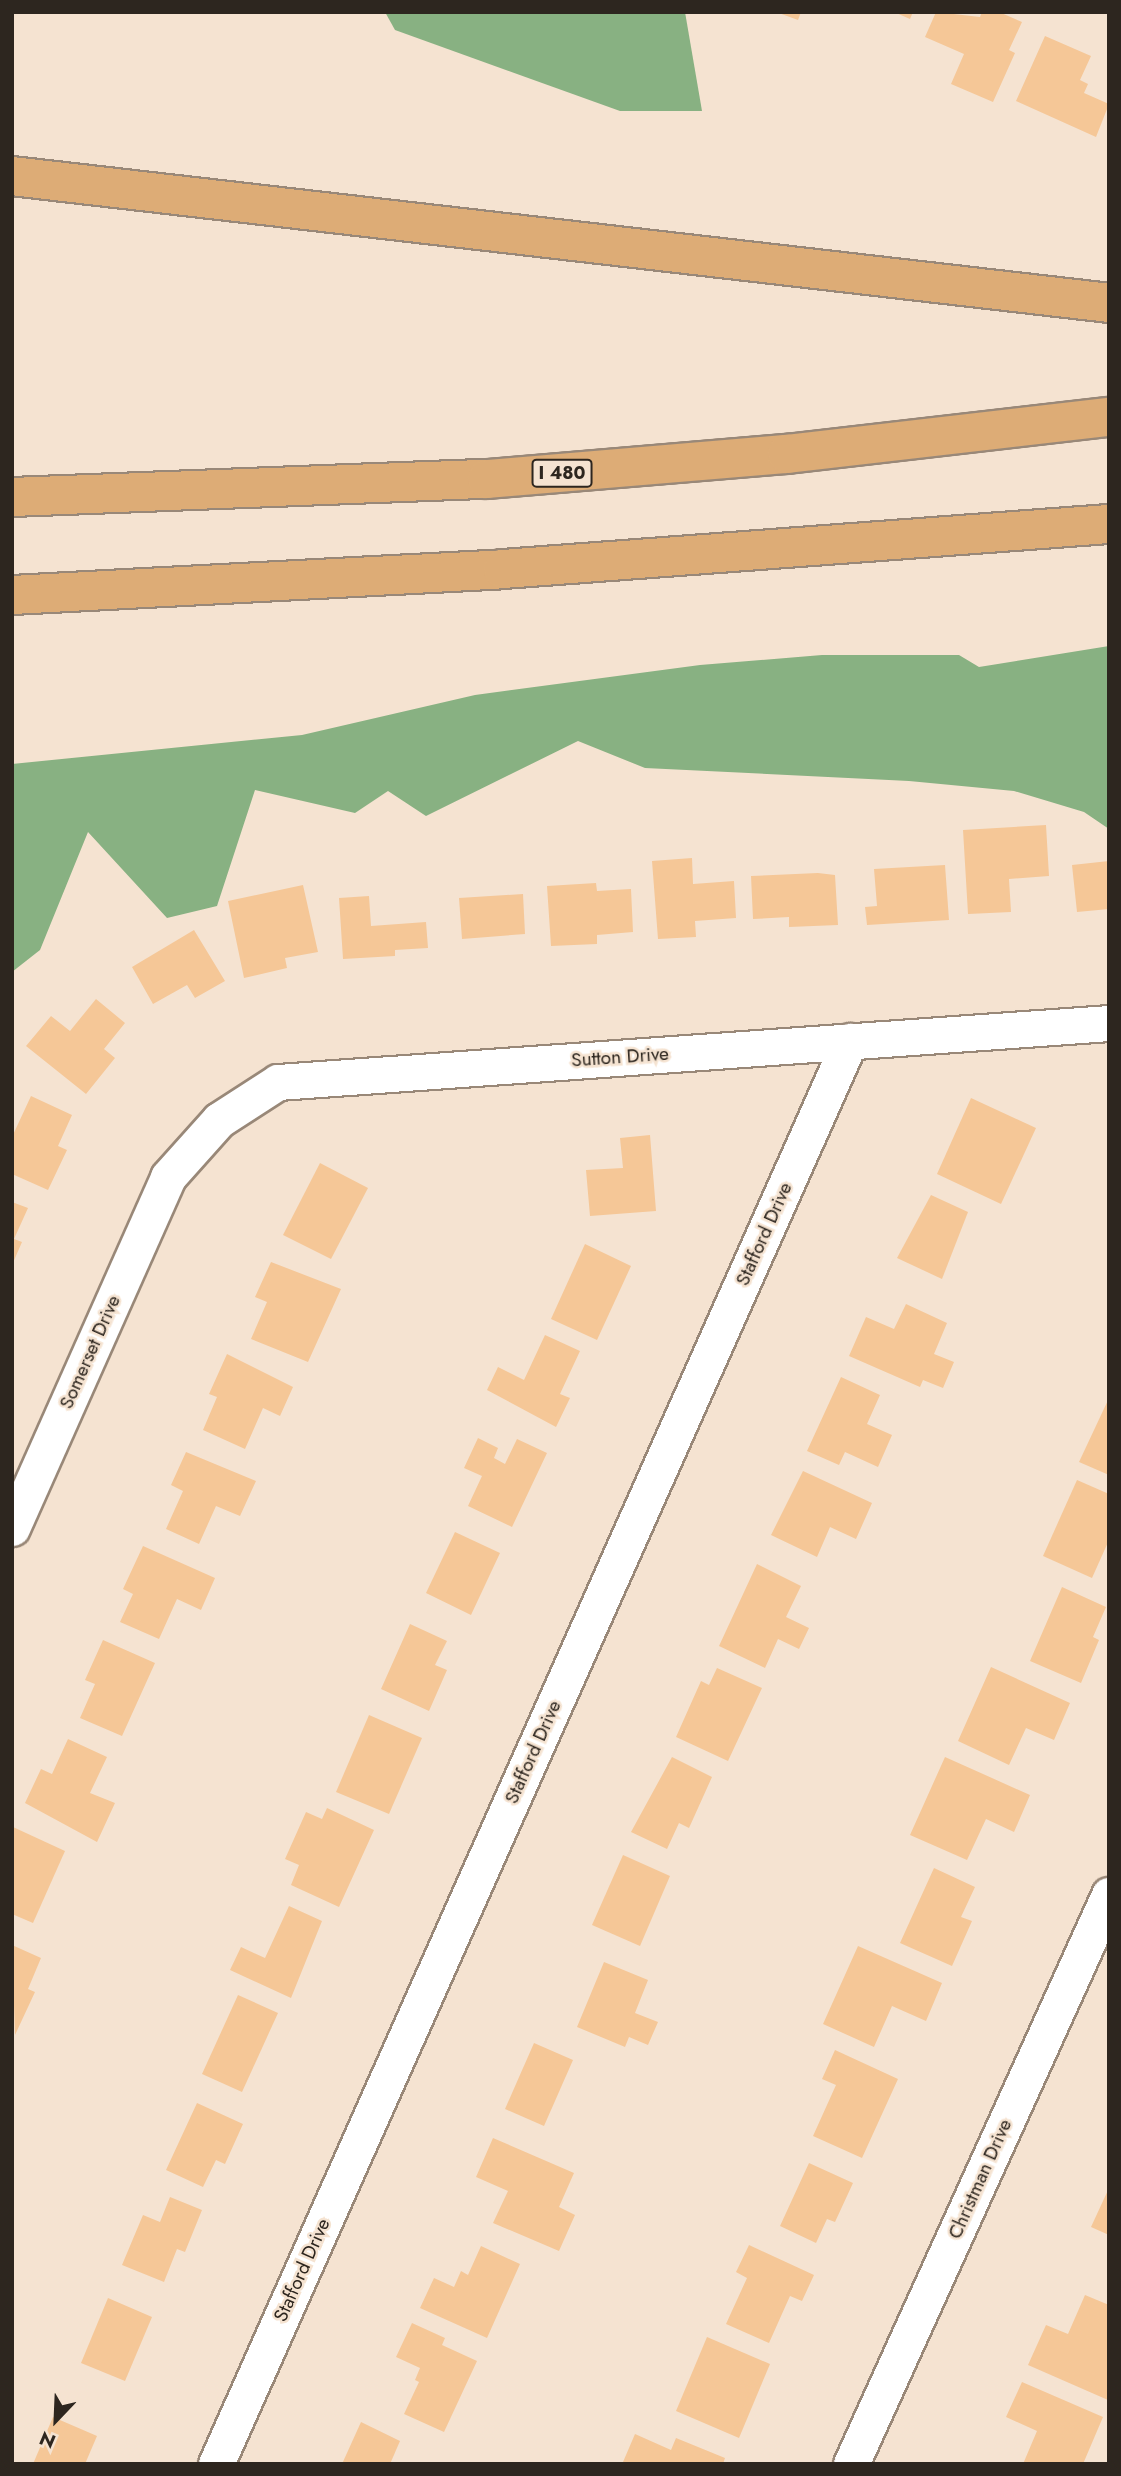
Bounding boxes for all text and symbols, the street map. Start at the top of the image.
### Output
road number: I 480 [530,458,594,488]
street label: Sutton Drive [570,1042,670,1072]
street label: Stafford Drive [731,1179,797,1289]
street label: Somerset Drive [55,1292,125,1412]
street label: Stafford Drive [500,1697,566,1807]
street label: Christman Drive [943,2116,1017,2242]
street label: Stafford Drive [269,2215,335,2325]
north arrow [21,2385,91,2455]
text: N [35,2424,60,2455]

